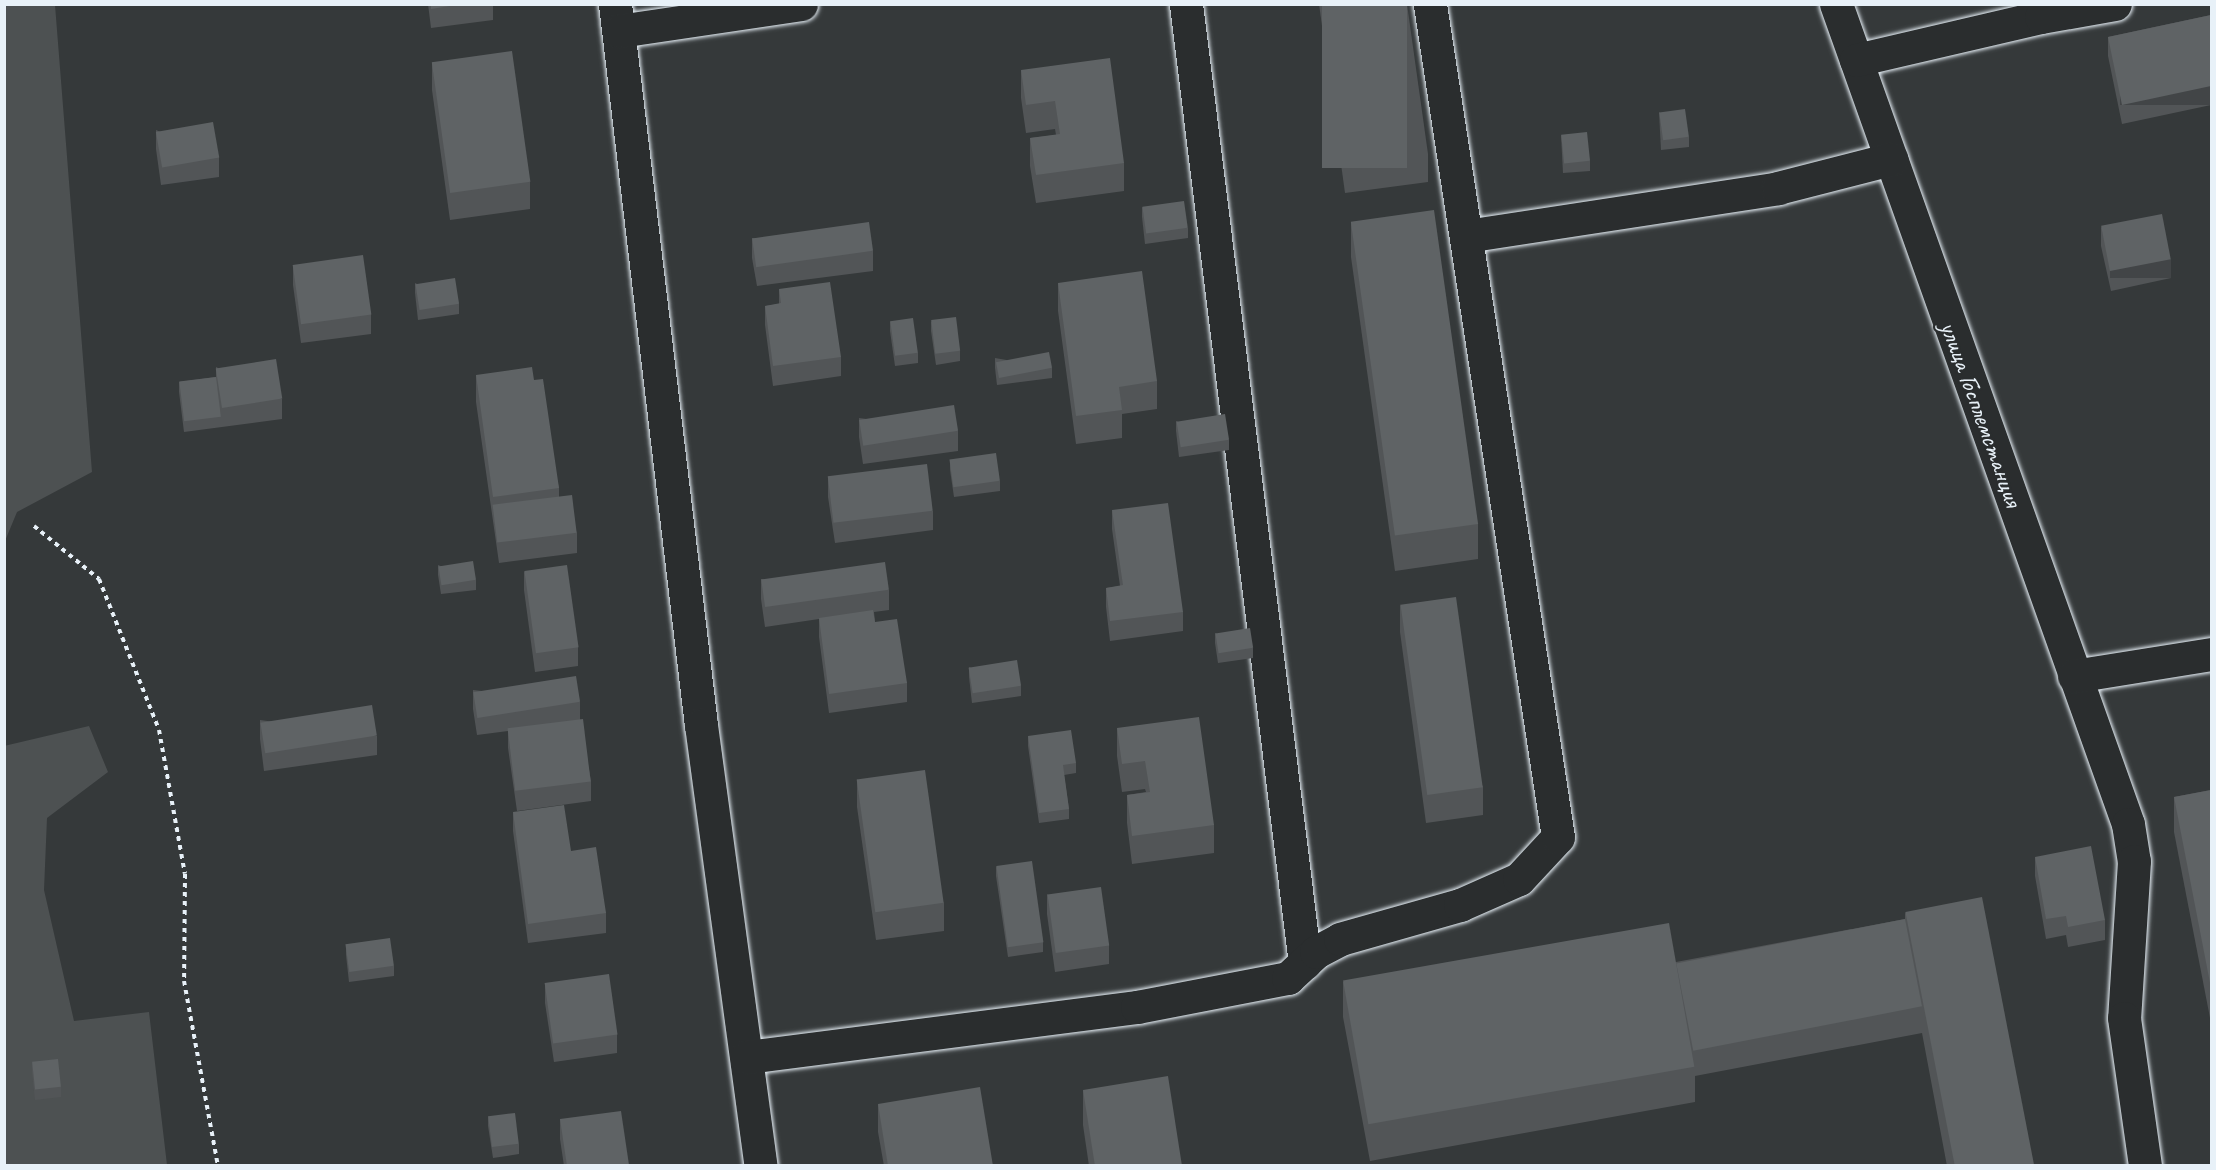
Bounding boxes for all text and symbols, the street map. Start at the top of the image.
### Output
street label: улица Госплемстанция [1933,318,2029,510]

